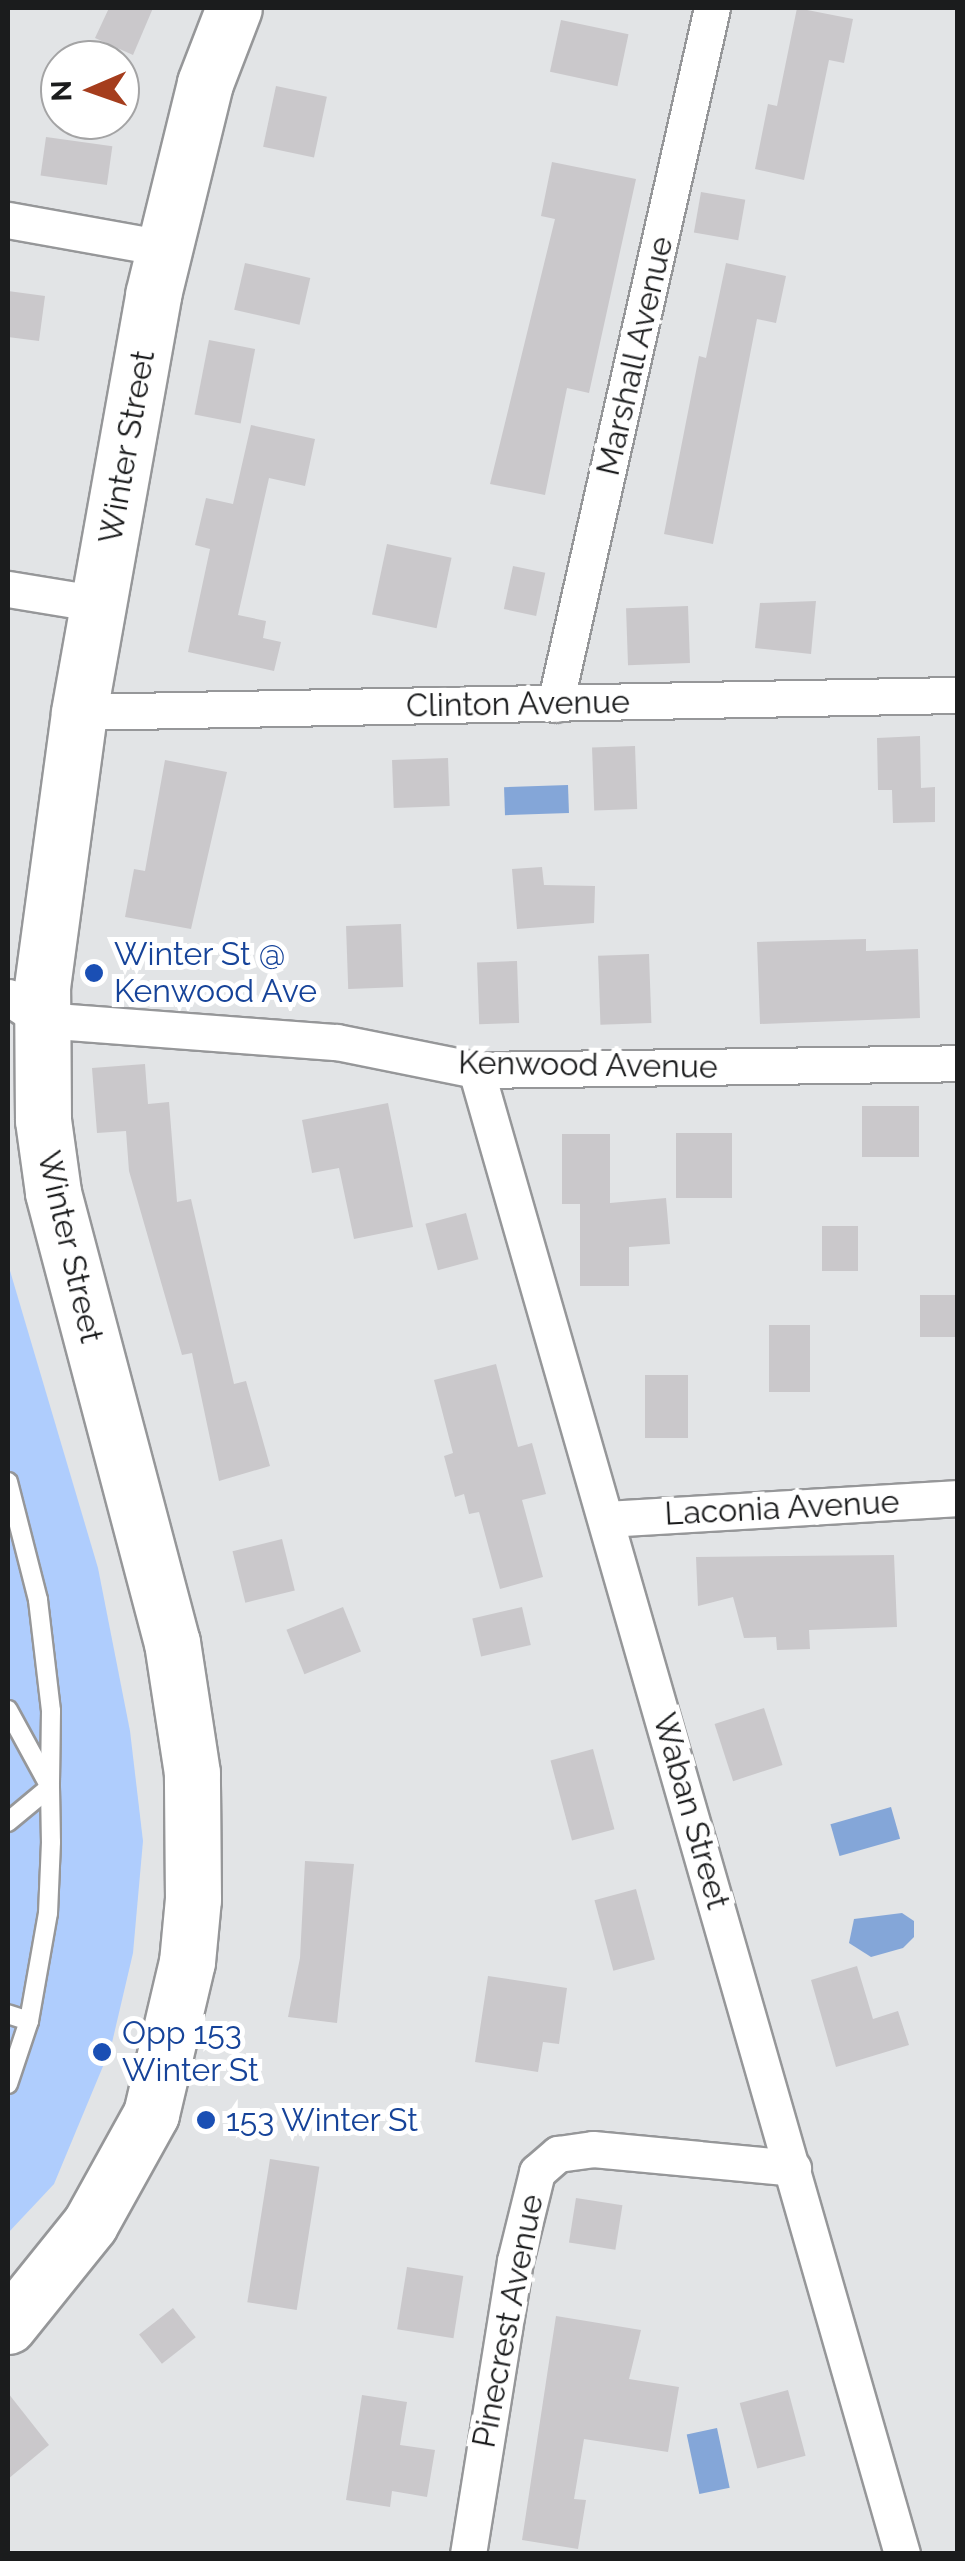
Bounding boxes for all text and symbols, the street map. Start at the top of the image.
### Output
north arrow [40,40,140,140]
text: N [45,80,78,102]
street label: Marshall Avenue [589,232,681,480]
street label: Winter Street [91,347,163,547]
street label: Clinton Avenue [405,683,631,725]
place label: Winter St @ Kenwood Ave [114,936,318,1011]
marker: Winter St @ Kenwood Ave [83,962,105,984]
street label: Kenwood Avenue [457,1044,719,1086]
street label: Winter Street [29,1147,111,1347]
street label: Laconia Avenue [663,1483,901,1533]
street label: Waban Street [645,1709,737,1913]
place label: Opp 153 Winter St [122,2015,259,2090]
marker: Opp 153 Winter St [91,2041,113,2063]
place label: 153 Winter St [226,2101,420,2139]
marker: 153 Winter St [195,2109,217,2131]
street label: Pinecrest Avenue [465,2191,551,2451]

